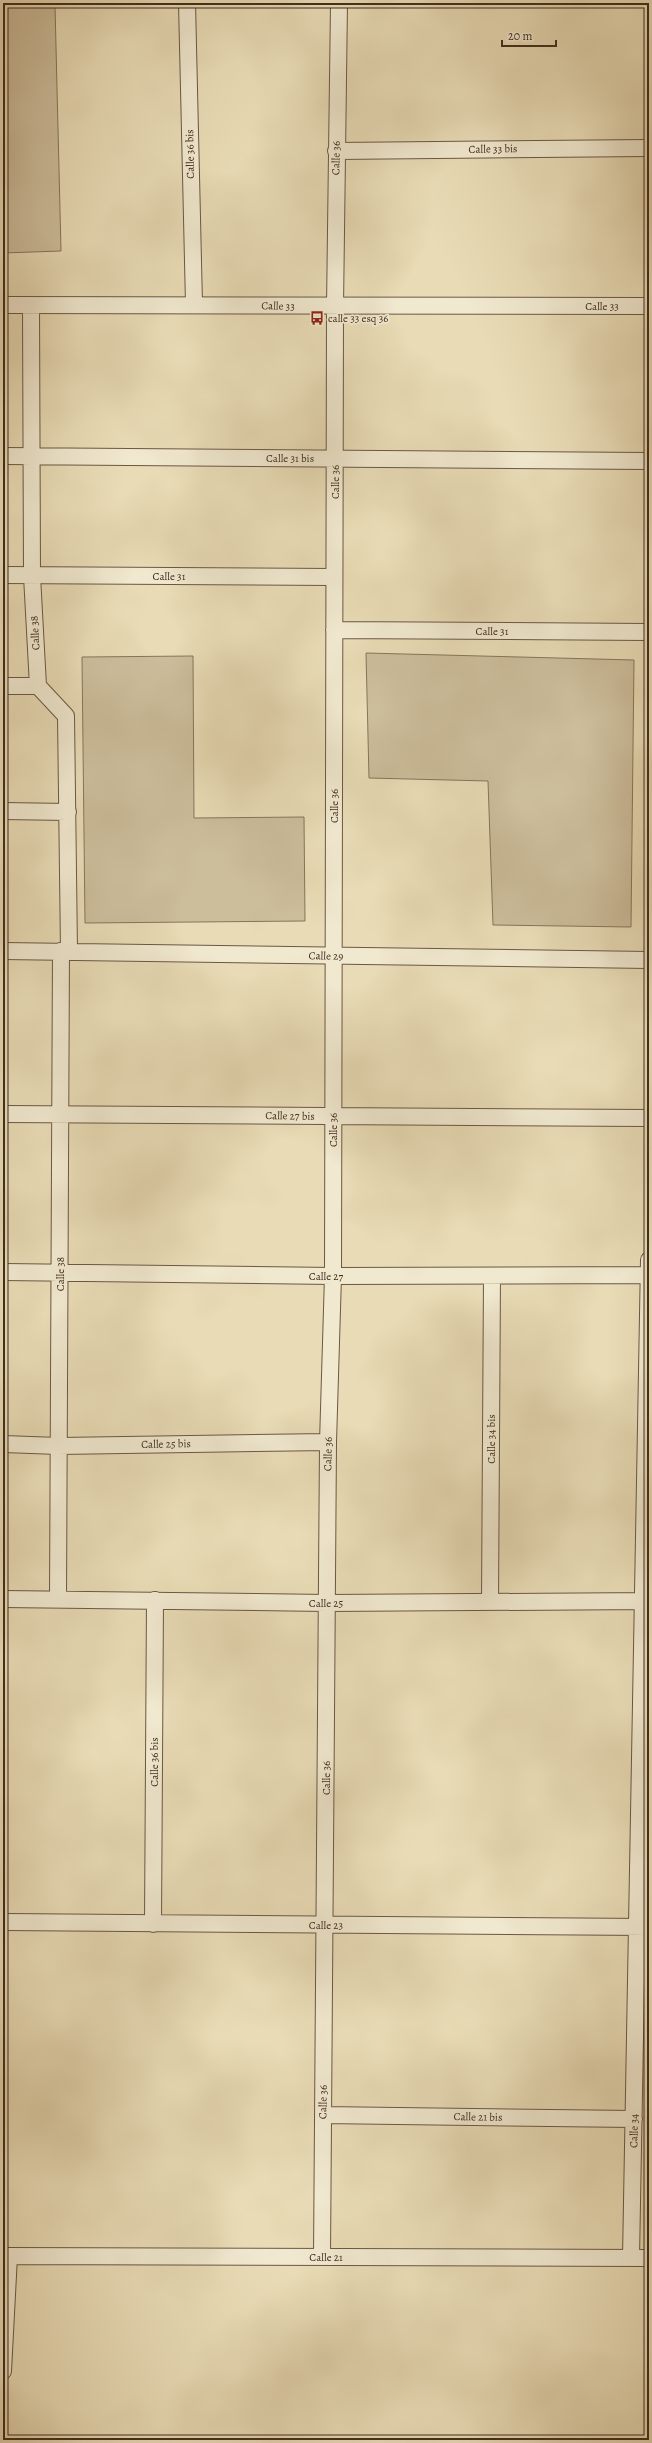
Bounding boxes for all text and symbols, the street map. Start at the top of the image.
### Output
scale bar [502,22,556,48]
text: 20 m [508,28,532,44]
street label: Calle 36 bis [182,129,198,179]
street label: Calle 36 [328,141,344,175]
street label: Calle 33 bis [468,141,518,157]
street label: Calle 33 [261,298,295,314]
street label: Calle 33 [585,299,619,314]
bus stop icon: calle 33 esq 36 [309,310,325,326]
place label: calle 33 esq 36 [328,311,388,326]
street label: Calle 31 bis [266,451,314,466]
street label: Calle 36 [328,465,343,499]
street label: Calle 31 [153,569,186,584]
street label: Calle 38 [27,615,43,651]
street label: Calle 31 [476,624,509,639]
street label: Calle 36 [327,789,342,823]
street label: Calle 29 [309,948,343,964]
street label: Calle 27 bis [265,1108,315,1124]
street label: Calle 36 [326,1113,341,1147]
street label: Calle 38 [53,1257,68,1291]
street label: Calle 27 [309,1269,344,1284]
street label: Calle 34 bis [484,1414,499,1464]
street label: Calle 25 bis [141,1436,191,1452]
street label: Calle 36 [320,1437,336,1471]
street label: Calle 25 [309,1596,343,1611]
street label: Calle 36 bis [147,1737,162,1787]
street label: Calle 36 [319,1761,334,1795]
street label: Calle 23 [309,1918,343,1933]
street label: Calle 36 [315,2085,331,2119]
street label: Calle 21 bis [453,2109,503,2125]
street label: Calle 34 [626,2114,642,2148]
street label: Calle 21 [309,2250,343,2265]

